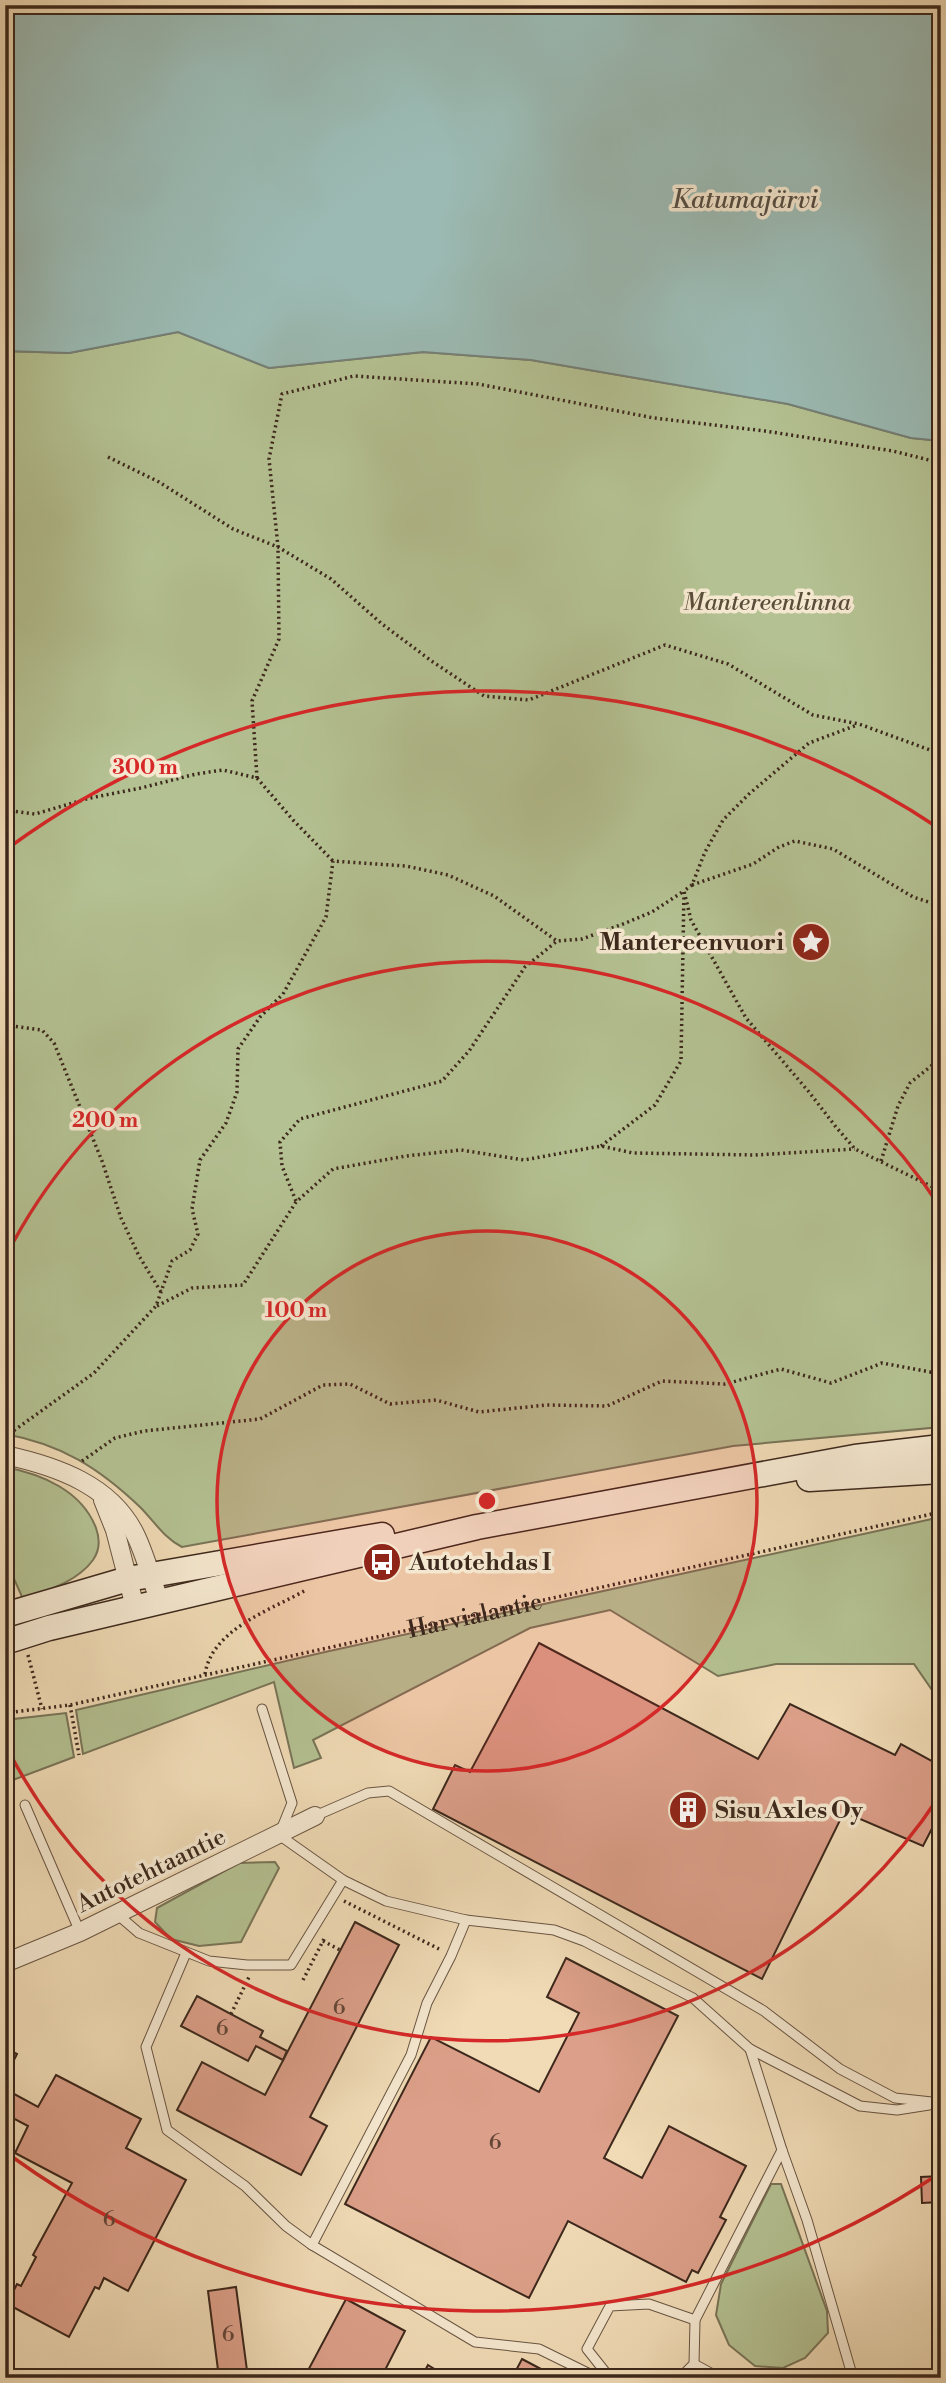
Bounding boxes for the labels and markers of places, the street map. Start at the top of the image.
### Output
place icon: Mantereenvuori [790,921,832,963]
place label: Mantereenvuori [599,928,784,958]
centre of rings [475,1489,499,1513]
bus stop icon: Autotehdas I [361,1541,403,1583]
place label: Autotehdas I [408,1548,551,1578]
building icon: Sisu Axles Oy [667,1789,709,1831]
place label: Sisu Axles Oy [715,1796,864,1826]

